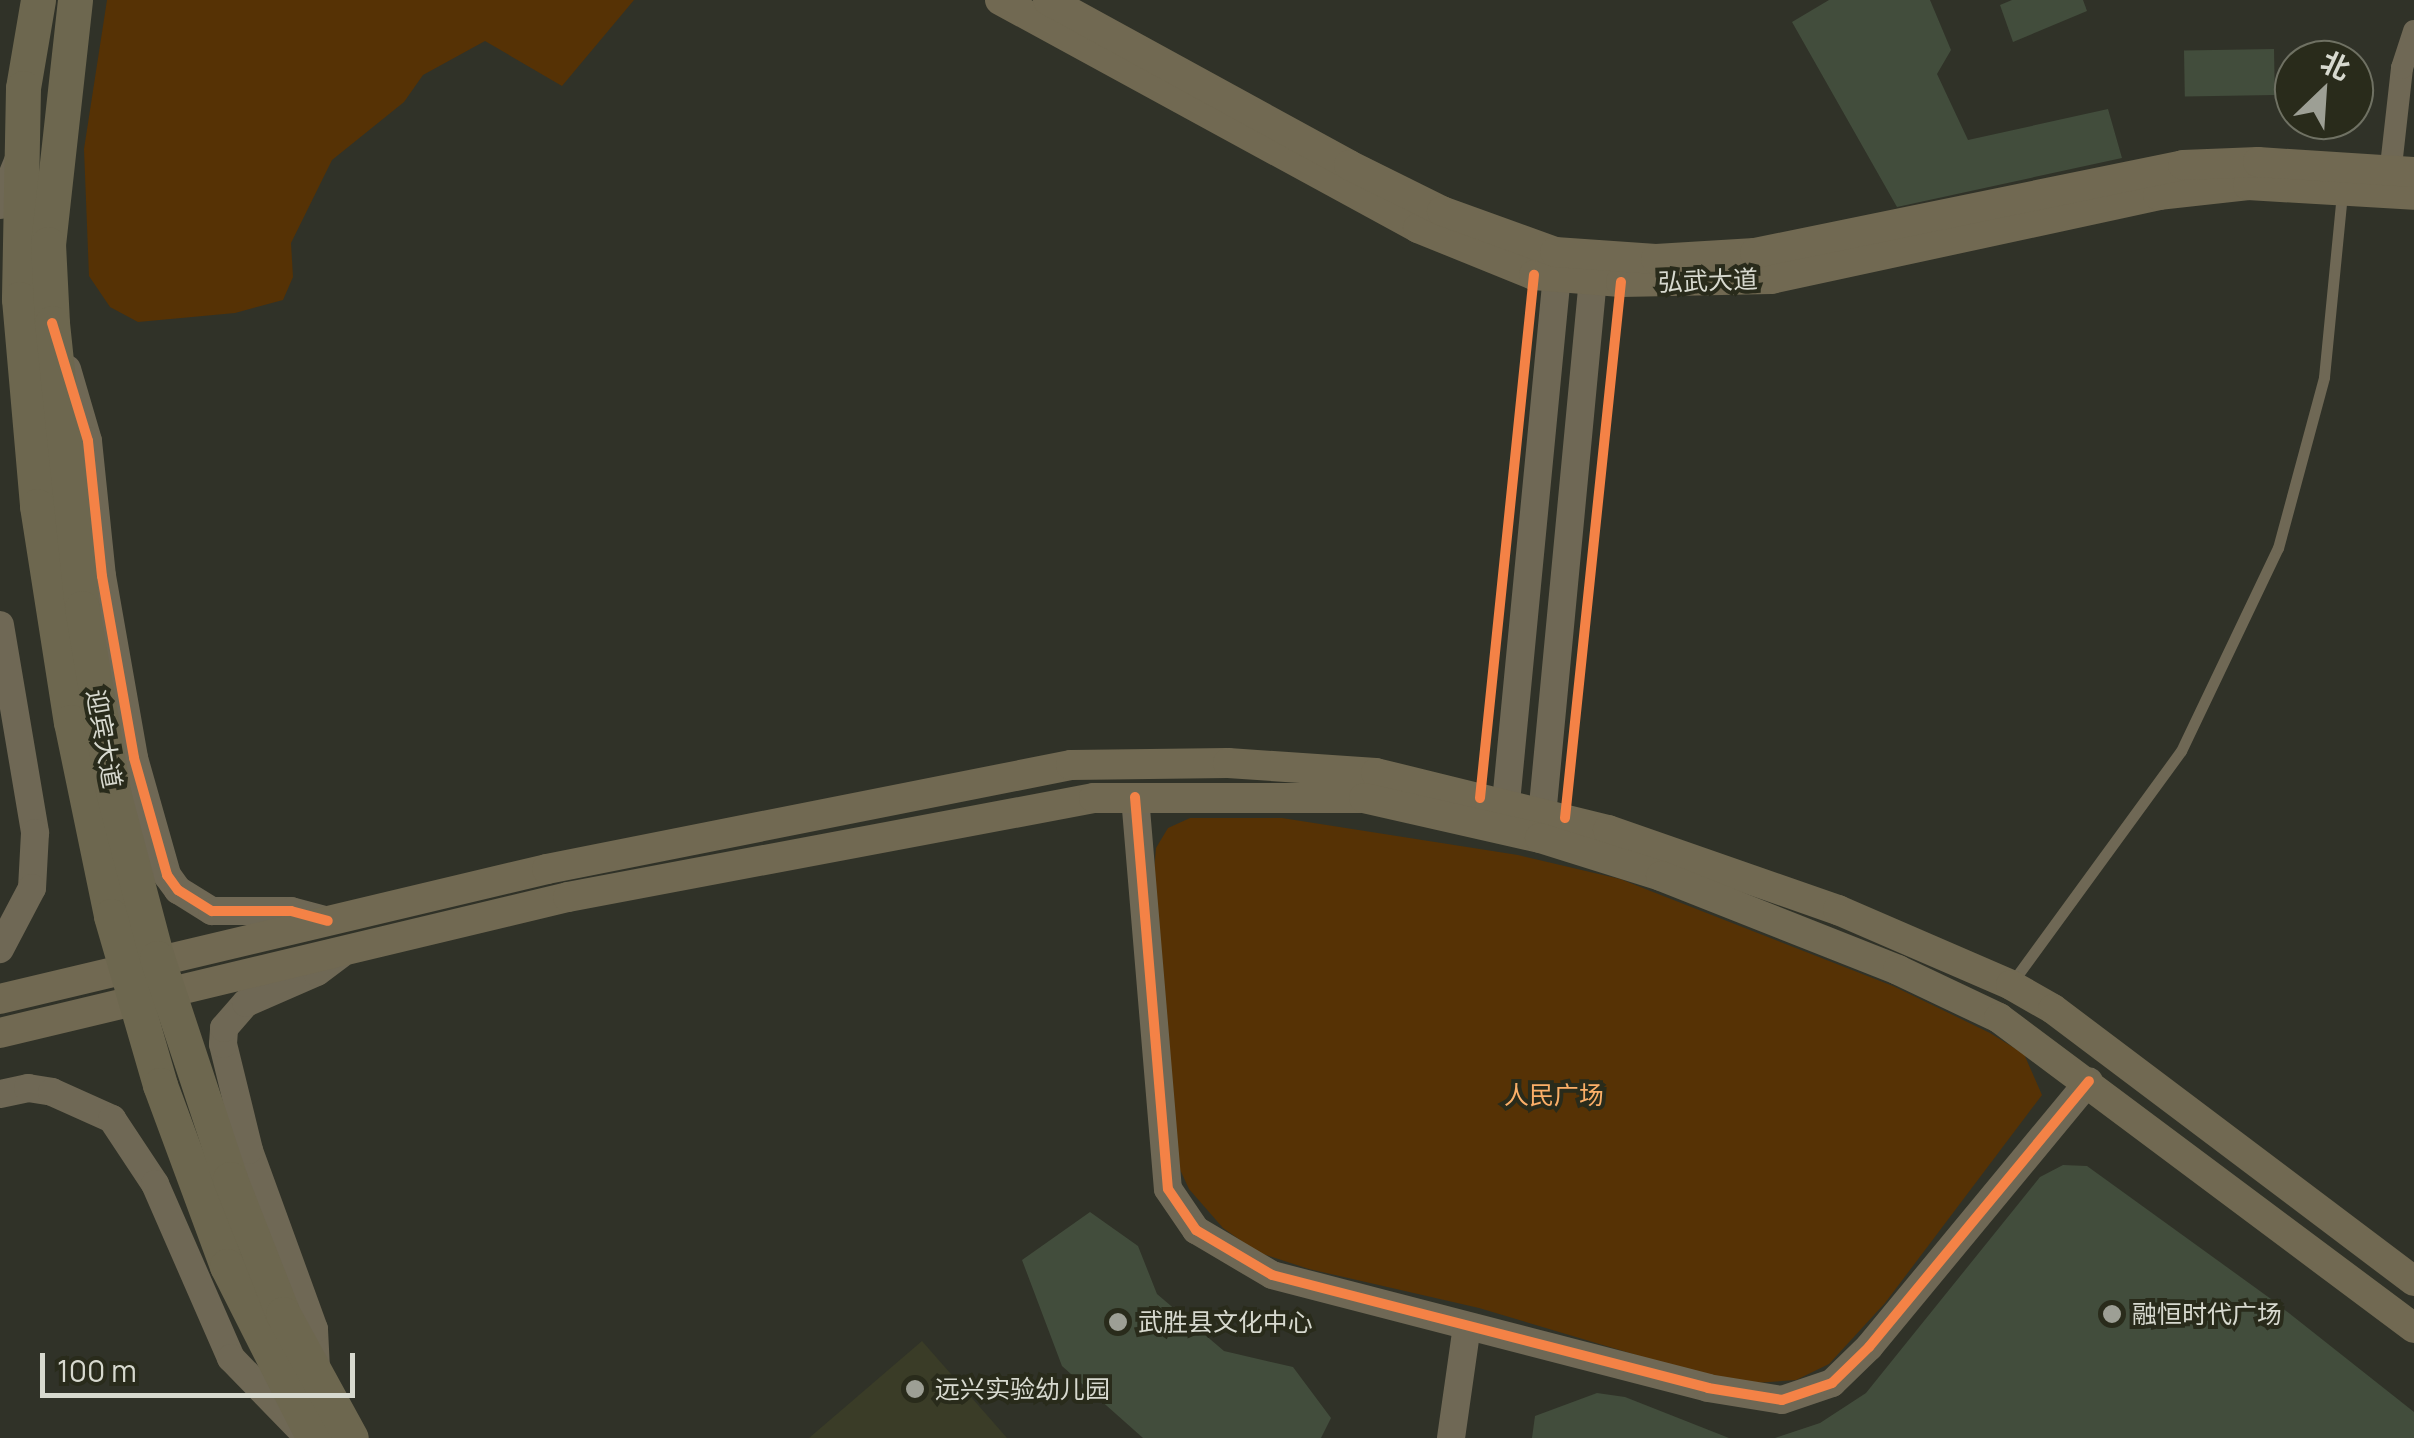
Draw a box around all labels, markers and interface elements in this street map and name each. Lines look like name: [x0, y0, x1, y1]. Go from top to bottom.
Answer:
north arrow: [2274, 40, 2374, 140]
text: 北: [2315, 41, 2357, 88]
street label: 弘武大道: [1658, 264, 1758, 298]
street label: 迎宾大道: [81, 687, 127, 791]
park label: 人民广场: [1504, 1080, 1604, 1110]
place label: 融恒时代广场: [2132, 1299, 2282, 1329]
marker: 融恒时代广场: [2101, 1303, 2123, 1325]
place label: 武胜县文化中心: [1138, 1307, 1313, 1337]
marker: 武胜县文化中心: [1107, 1311, 1129, 1333]
scale bar: [45, 1333, 360, 1395]
text: 100 m: [57, 1350, 137, 1391]
place label: 远兴实验幼儿园: [935, 1374, 1110, 1404]
marker: 远兴实验幼儿园: [904, 1378, 926, 1400]

